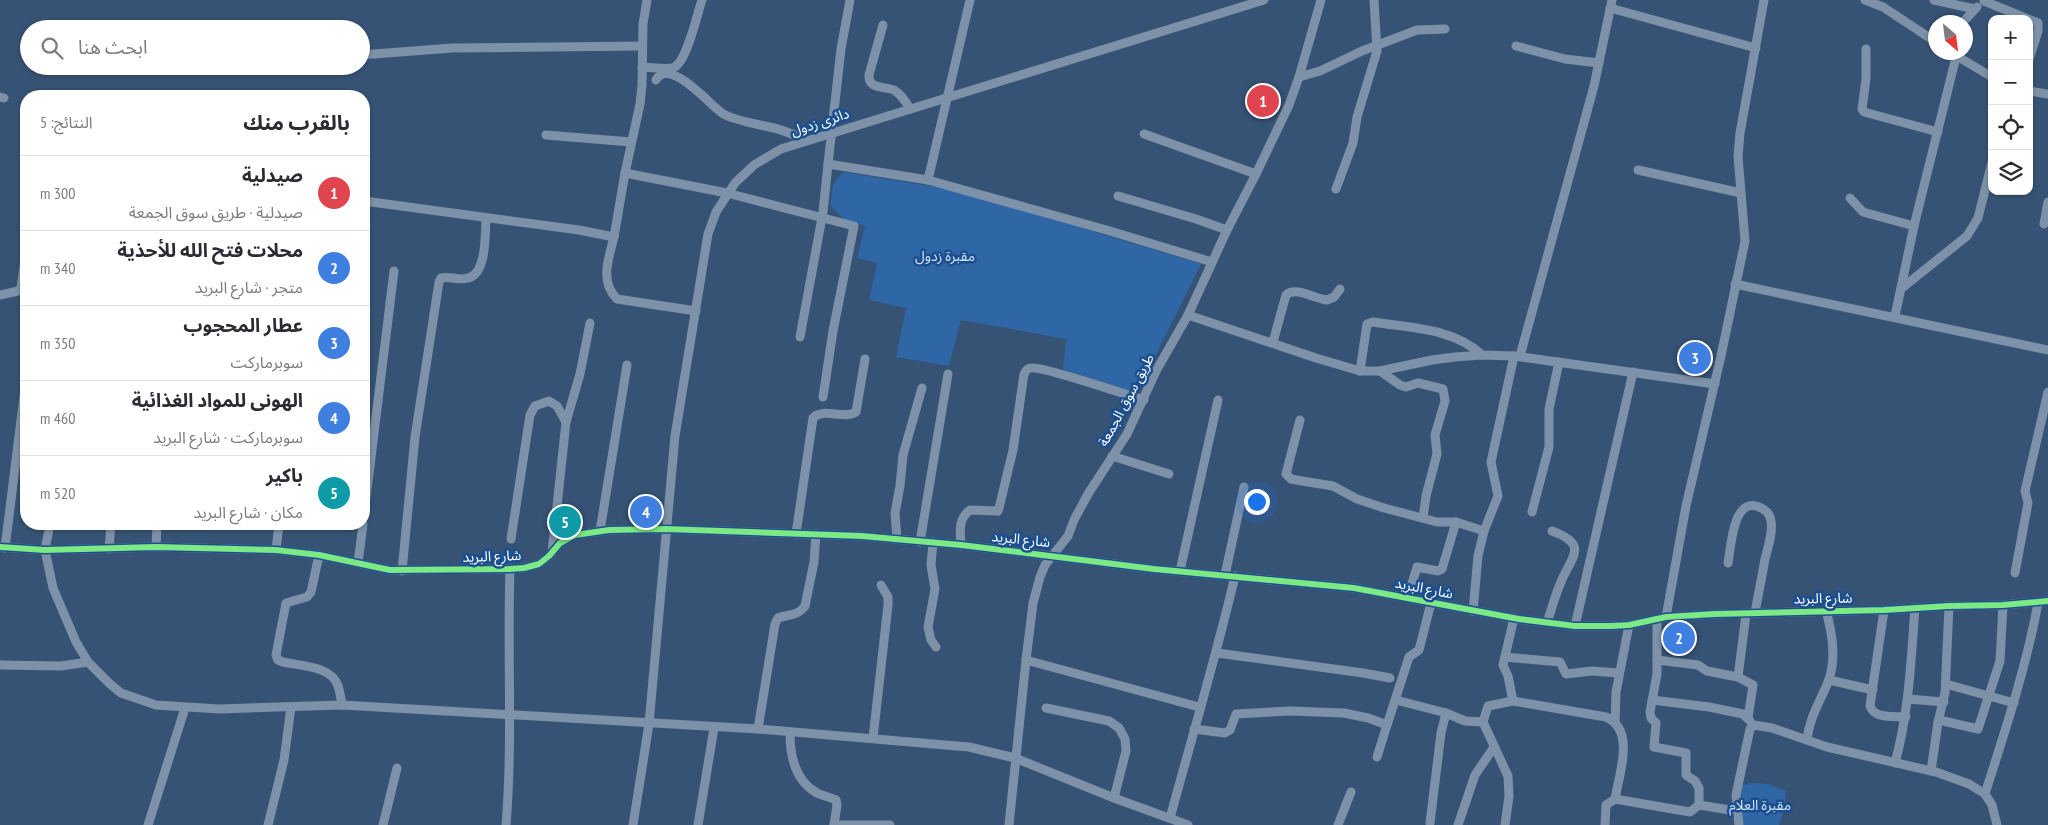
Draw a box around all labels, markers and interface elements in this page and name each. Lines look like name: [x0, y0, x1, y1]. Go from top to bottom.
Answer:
north arrow: [1928, 15, 1973, 60]
map controls: [1988, 15, 2033, 195]
button: +: [1988, 15, 2033, 60]
search box: [20, 20, 370, 75]
icon: search: [38, 34, 66, 62]
text: ابحث هنا: [78, 35, 147, 59]
button: −: [1988, 60, 2033, 105]
pin: 1: [1247, 82, 1279, 120]
street label: دائرى زدول: [789, 104, 852, 140]
button: locate: [1988, 105, 2033, 150]
text: بالقرب منك: [243, 109, 350, 136]
text: النتائج: 5: [40, 112, 93, 132]
button: layers: [1988, 150, 2033, 195]
text: صيدلية: [242, 163, 303, 187]
text: 300 m: [40, 183, 75, 203]
text: 1: [330, 183, 338, 203]
text: صيدلية · طريق سوق الجمعة: [129, 202, 303, 222]
text: محلات فتح الله للأحذية: [117, 238, 303, 262]
park label: مقبرة زدول: [915, 247, 975, 265]
text: 340 m: [40, 258, 75, 278]
text: 2: [330, 258, 338, 278]
text: متجر · شارع البريد: [195, 277, 303, 297]
text: عطار المحجوب: [183, 313, 303, 337]
text: 350 m: [40, 333, 75, 353]
text: 3: [330, 333, 338, 353]
pin: 3: [1679, 339, 1711, 377]
street label: طريق سوق الجمعة: [1094, 351, 1159, 450]
text: سوبرماركت: [231, 352, 303, 372]
text: الهونى للمواد الغذائية: [132, 388, 303, 412]
text: 460 m: [40, 408, 75, 428]
text: 4: [330, 408, 338, 428]
text: سوبرماركت · شارع البريد: [153, 427, 303, 447]
text: باكير: [266, 463, 303, 487]
text: 520 m: [40, 483, 75, 503]
text: 5: [330, 483, 338, 503]
your location: [1244, 489, 1270, 515]
pin: 4: [630, 493, 662, 531]
text: مكان · شارع البريد: [193, 502, 303, 522]
pin: 5: [549, 503, 581, 541]
street label: شارع البريد: [991, 527, 1051, 553]
street label: شارع البريد: [462, 546, 522, 568]
street label: شارع البريد: [1393, 574, 1455, 604]
street label: شارع البريد: [1793, 588, 1853, 610]
pin: 2: [1663, 619, 1695, 657]
park label: مقبرة العلام: [1729, 796, 1791, 816]

